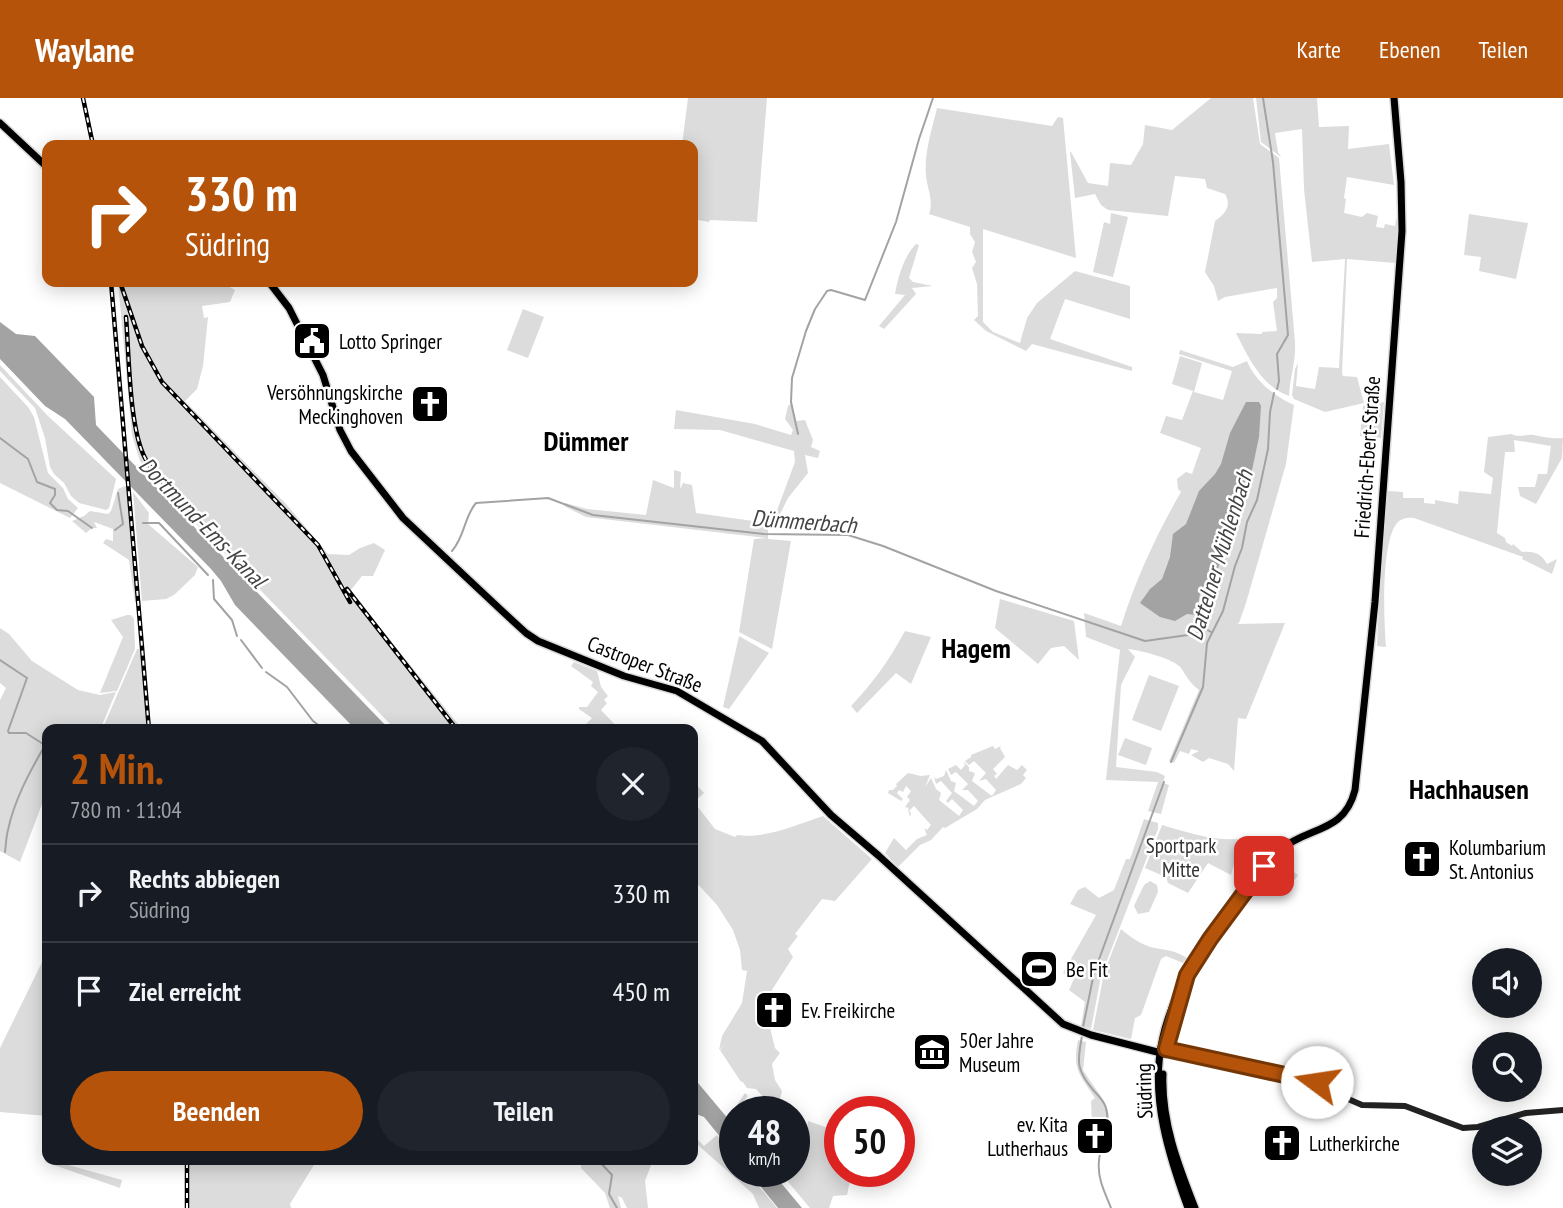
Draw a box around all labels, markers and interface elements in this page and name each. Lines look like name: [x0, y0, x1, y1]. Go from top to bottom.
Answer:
text: Waylane: [35, 28, 135, 71]
text: Karte: [1297, 34, 1341, 65]
text: Ebenen: [1379, 34, 1441, 65]
text: Teilen: [1479, 34, 1528, 65]
text: 330 m: [185, 161, 298, 225]
icon: right: [70, 168, 161, 259]
text: Südring: [185, 223, 270, 265]
public building icon: Lotto Springer: [291, 320, 333, 362]
place label: Lotto Springer: [339, 328, 442, 355]
street label: Friedrich-Ebert-Straße: [1348, 375, 1386, 539]
place label: Versöhnungskirche Meckinghoven: [266, 379, 403, 430]
church icon: Versöhnungskirche Meckinghoven: [409, 383, 451, 425]
district label: Dümmer: [544, 422, 629, 459]
water label: Dortmund-Ems-Kanal: [133, 450, 275, 595]
water label: Dattelner Mühlenbach: [1179, 465, 1259, 644]
water label: Dümmerbach: [750, 503, 859, 539]
district label: Hagem: [941, 629, 1011, 666]
street label: Castroper Straße: [584, 630, 706, 698]
text: 2 Min.: [70, 741, 164, 796]
button: close: [596, 747, 670, 821]
district label: Hachhausen: [1409, 770, 1529, 807]
text: 780 m · 11:04: [70, 795, 182, 824]
park label: Sportpark Mitte: [1146, 832, 1216, 883]
place label: Kolumbarium St. Antonius: [1449, 834, 1546, 885]
pin: [1234, 836, 1294, 896]
church icon: Kolumbarium St. Antonius: [1401, 838, 1443, 880]
icon: arrive: [1245, 847, 1283, 885]
text: Rechts abbiegen: [129, 862, 280, 895]
icon: right: [70, 874, 108, 912]
text: 330 m: [612, 877, 670, 910]
text: Südring: [129, 895, 190, 924]
sports icon: Be Fit: [1018, 948, 1060, 990]
map controls: [1472, 948, 1542, 1186]
button: sound: [1472, 948, 1542, 1018]
place label: Be Fit: [1066, 956, 1108, 983]
icon: arrive: [70, 972, 108, 1010]
text: Ziel erreicht: [129, 975, 241, 1008]
text: 450 m: [612, 975, 670, 1008]
church icon: Ev. Freikirche: [753, 989, 795, 1031]
place label: Ev. Freikirche: [801, 997, 895, 1024]
place label: 50er Jahre Museum: [959, 1027, 1034, 1078]
museum icon: 50er Jahre Museum: [911, 1031, 953, 1073]
button: search: [1472, 1032, 1542, 1102]
position arrow: [1280, 1045, 1354, 1119]
street label: Südring: [1130, 1063, 1158, 1119]
button: Beenden: [70, 1071, 363, 1151]
button: Teilen: [377, 1071, 670, 1151]
speed limit sign: 50: [824, 1096, 915, 1187]
text: 48: [748, 1109, 781, 1155]
place label: ev. Kita Lutherhaus: [987, 1111, 1068, 1162]
church icon: ev. Kita Lutherhaus: [1074, 1115, 1116, 1157]
button: layers: [1472, 1116, 1542, 1186]
church icon: Lutherkirche: [1261, 1122, 1303, 1164]
place label: Lutherkirche: [1309, 1130, 1400, 1157]
text: km/h: [749, 1147, 780, 1170]

